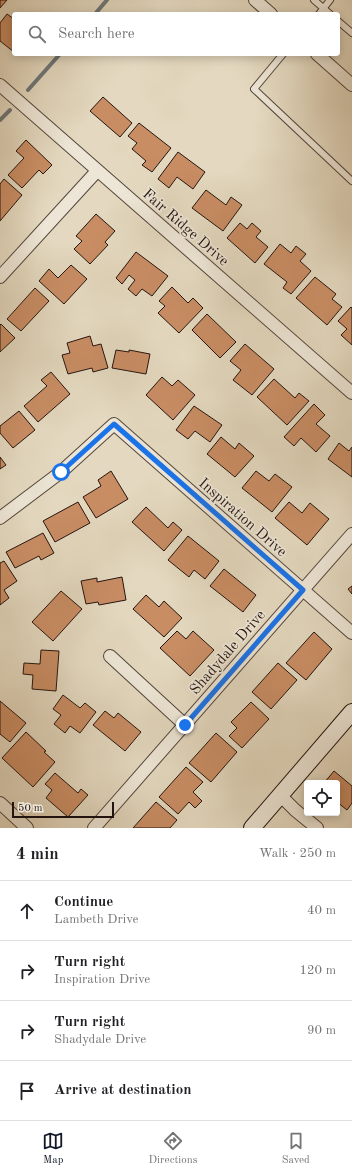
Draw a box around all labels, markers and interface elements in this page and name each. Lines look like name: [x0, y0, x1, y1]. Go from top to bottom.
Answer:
search box: [12, 12, 340, 56]
icon: search: [26, 23, 48, 45]
text: Search here: [58, 27, 135, 42]
street label: Fair Ridge Drive: [139, 187, 231, 270]
route start: [52, 463, 70, 481]
street label: Inspiration Drive: [195, 476, 289, 560]
street label: Shadydale Drive: [188, 608, 269, 698]
route end: [176, 716, 194, 734]
map controls: [304, 780, 340, 816]
button: locate: [304, 780, 340, 816]
scale bar: [12, 800, 114, 819]
text: 50 m: [18, 803, 43, 814]
text: 4 min: [16, 846, 59, 863]
text: Walk · 250 m: [259, 847, 336, 860]
text: Continue: [54, 895, 113, 910]
icon: ahead: [16, 900, 38, 922]
text: 40 m: [307, 904, 336, 917]
text: Lambeth Drive: [54, 913, 139, 926]
text: Turn right: [54, 955, 125, 970]
icon: right: [16, 960, 38, 982]
text: 120 m: [299, 964, 336, 977]
text: Inspiration Drive: [54, 973, 150, 986]
text: Turn right: [54, 1015, 125, 1030]
icon: right: [16, 1020, 38, 1042]
text: 90 m: [307, 1024, 336, 1037]
text: Shadydale Drive: [54, 1033, 146, 1046]
icon: arrive: [16, 1080, 38, 1102]
text: Arrive at destination: [54, 1083, 192, 1098]
tab: Map: [42, 1130, 64, 1168]
tab: Directions: [149, 1130, 197, 1168]
tab: Saved: [282, 1130, 310, 1168]

